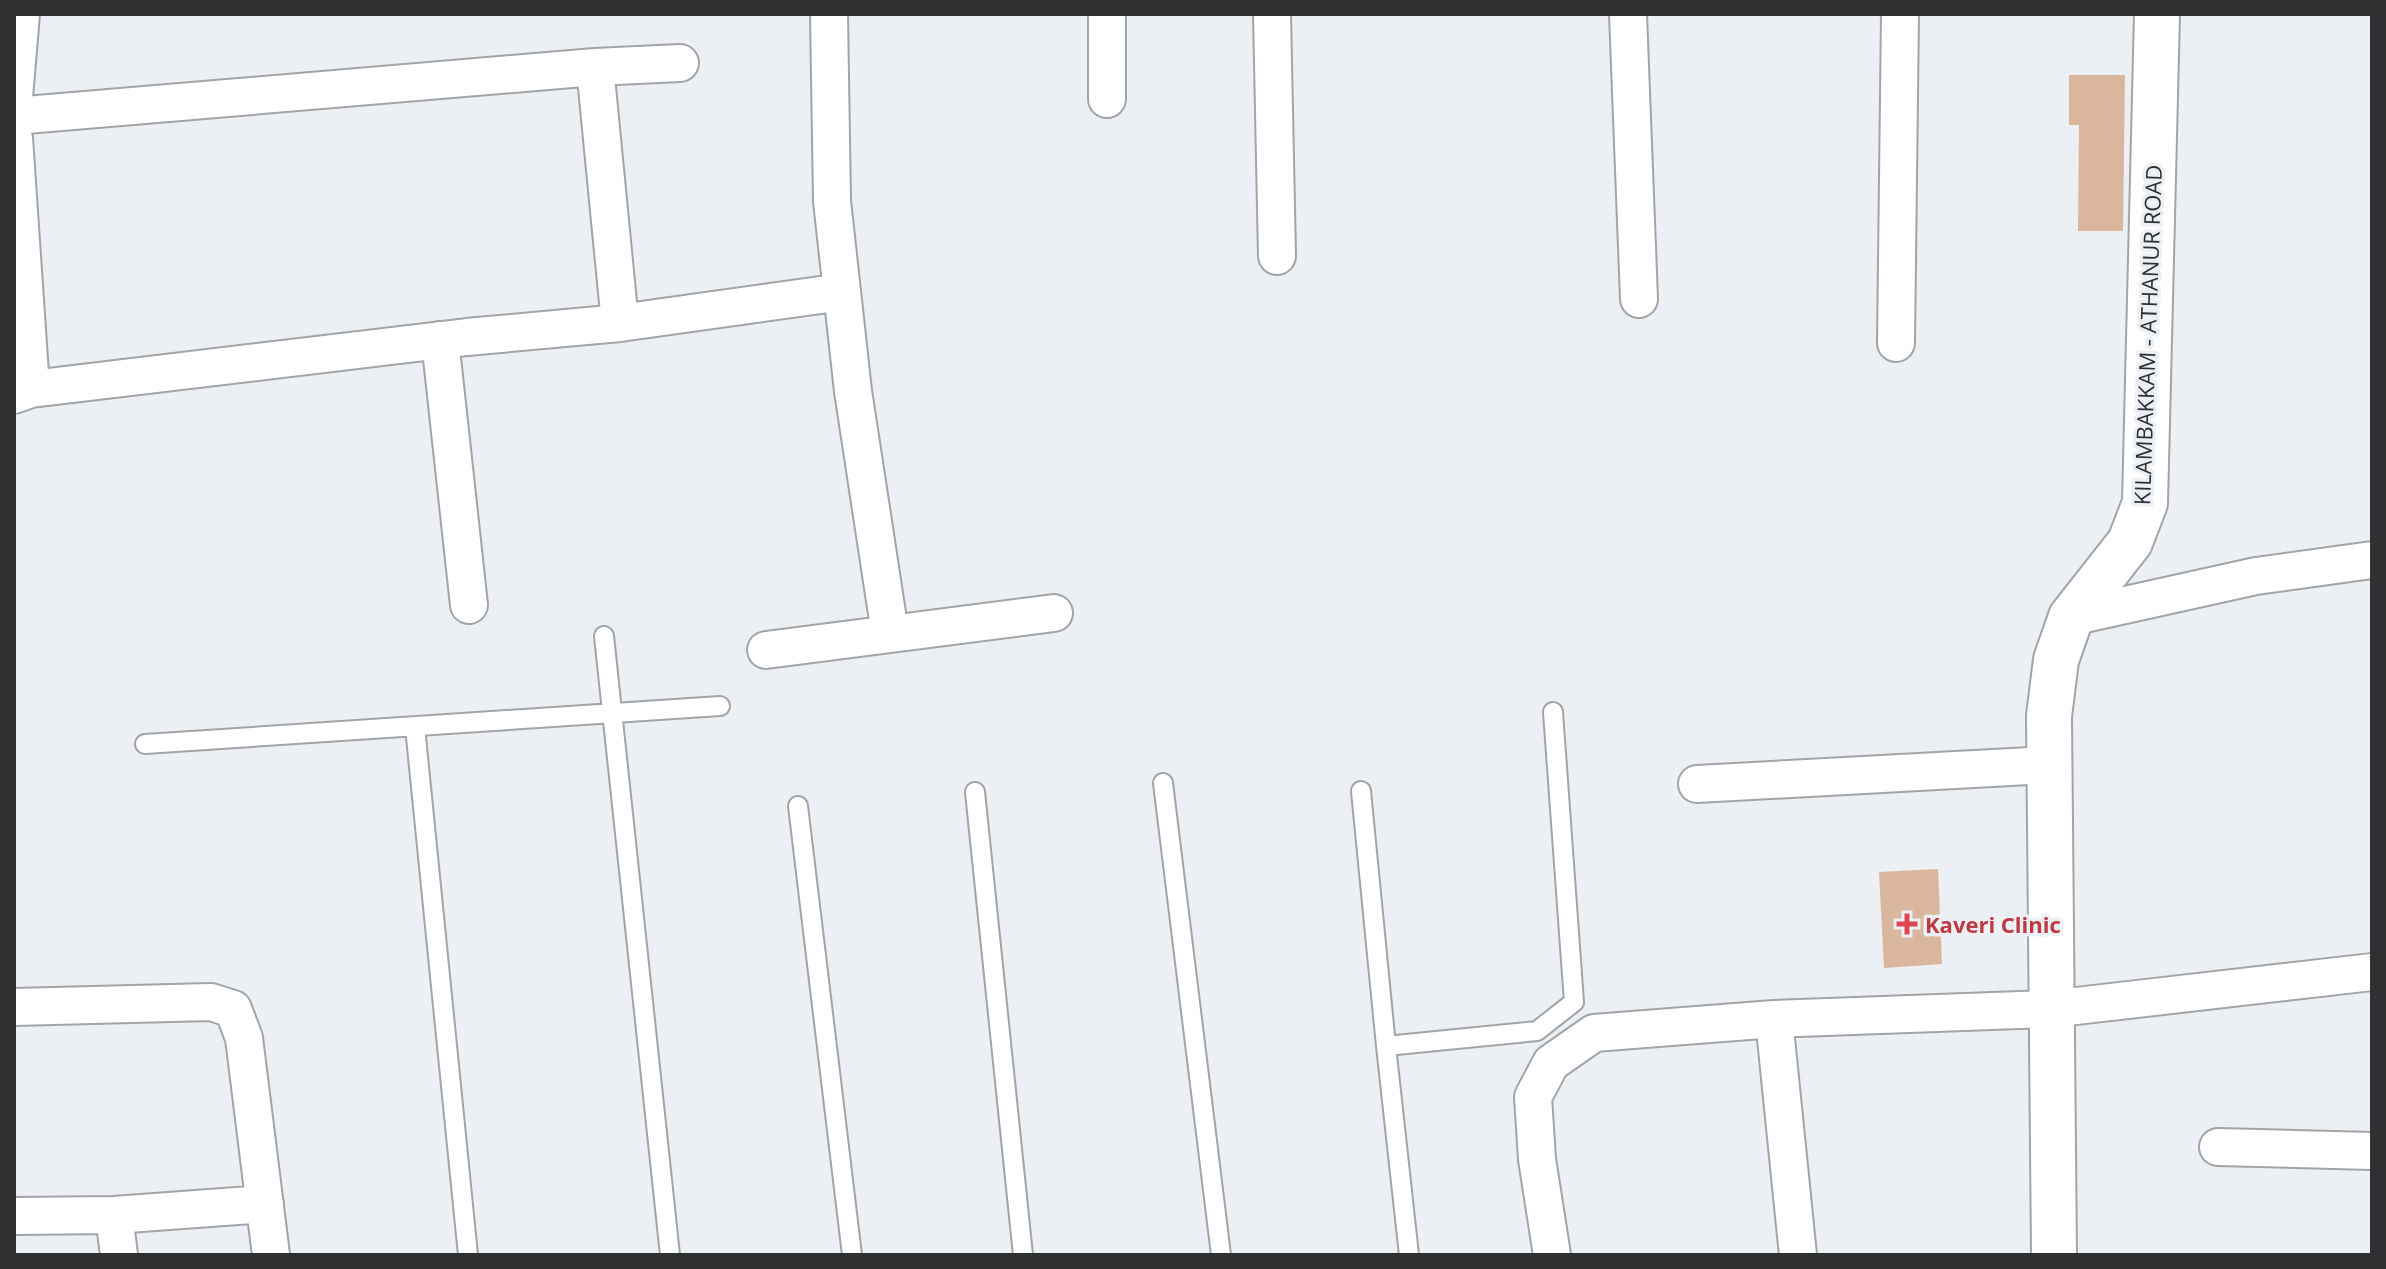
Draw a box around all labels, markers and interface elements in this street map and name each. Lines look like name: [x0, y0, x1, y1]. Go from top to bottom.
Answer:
street label: KILAMBAKKAM - ATHANUR ROAD: [2126, 164, 2168, 506]
place label: Kaveri Clinic: [1925, 909, 2061, 939]
marker: Kaveri Clinic: [1896, 913, 1918, 935]

